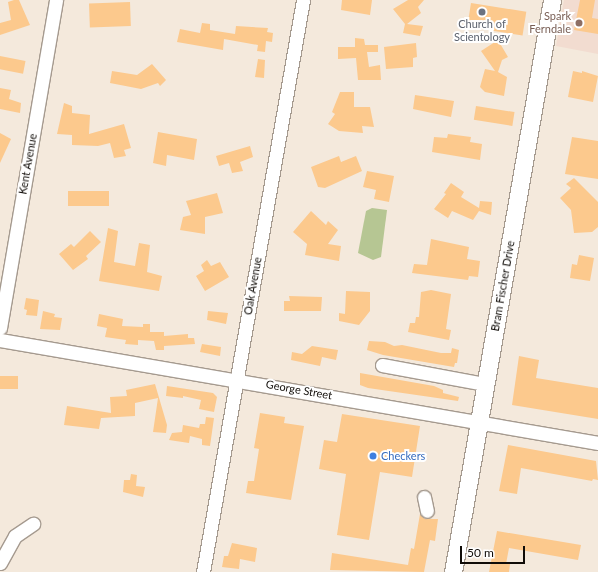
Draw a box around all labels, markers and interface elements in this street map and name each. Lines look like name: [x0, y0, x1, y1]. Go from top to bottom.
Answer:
marker: Church of Scientology: [477, 7, 487, 17]
place label: Spark Ferndale: [529, 10, 571, 36]
place label: Church of Scientology: [454, 18, 510, 44]
marker: Spark Ferndale: [574, 18, 584, 28]
street label: Kent Avenue: [16, 132, 40, 196]
street label: Bram Fischer Drive: [489, 240, 517, 332]
street label: Oak Avenue: [241, 256, 265, 316]
street label: George Street: [265, 378, 333, 402]
place label: Checkers: [381, 449, 425, 463]
marker: Checkers: [368, 451, 378, 461]
scale bar: [462, 538, 527, 564]
text: 50 m: [467, 545, 494, 560]

